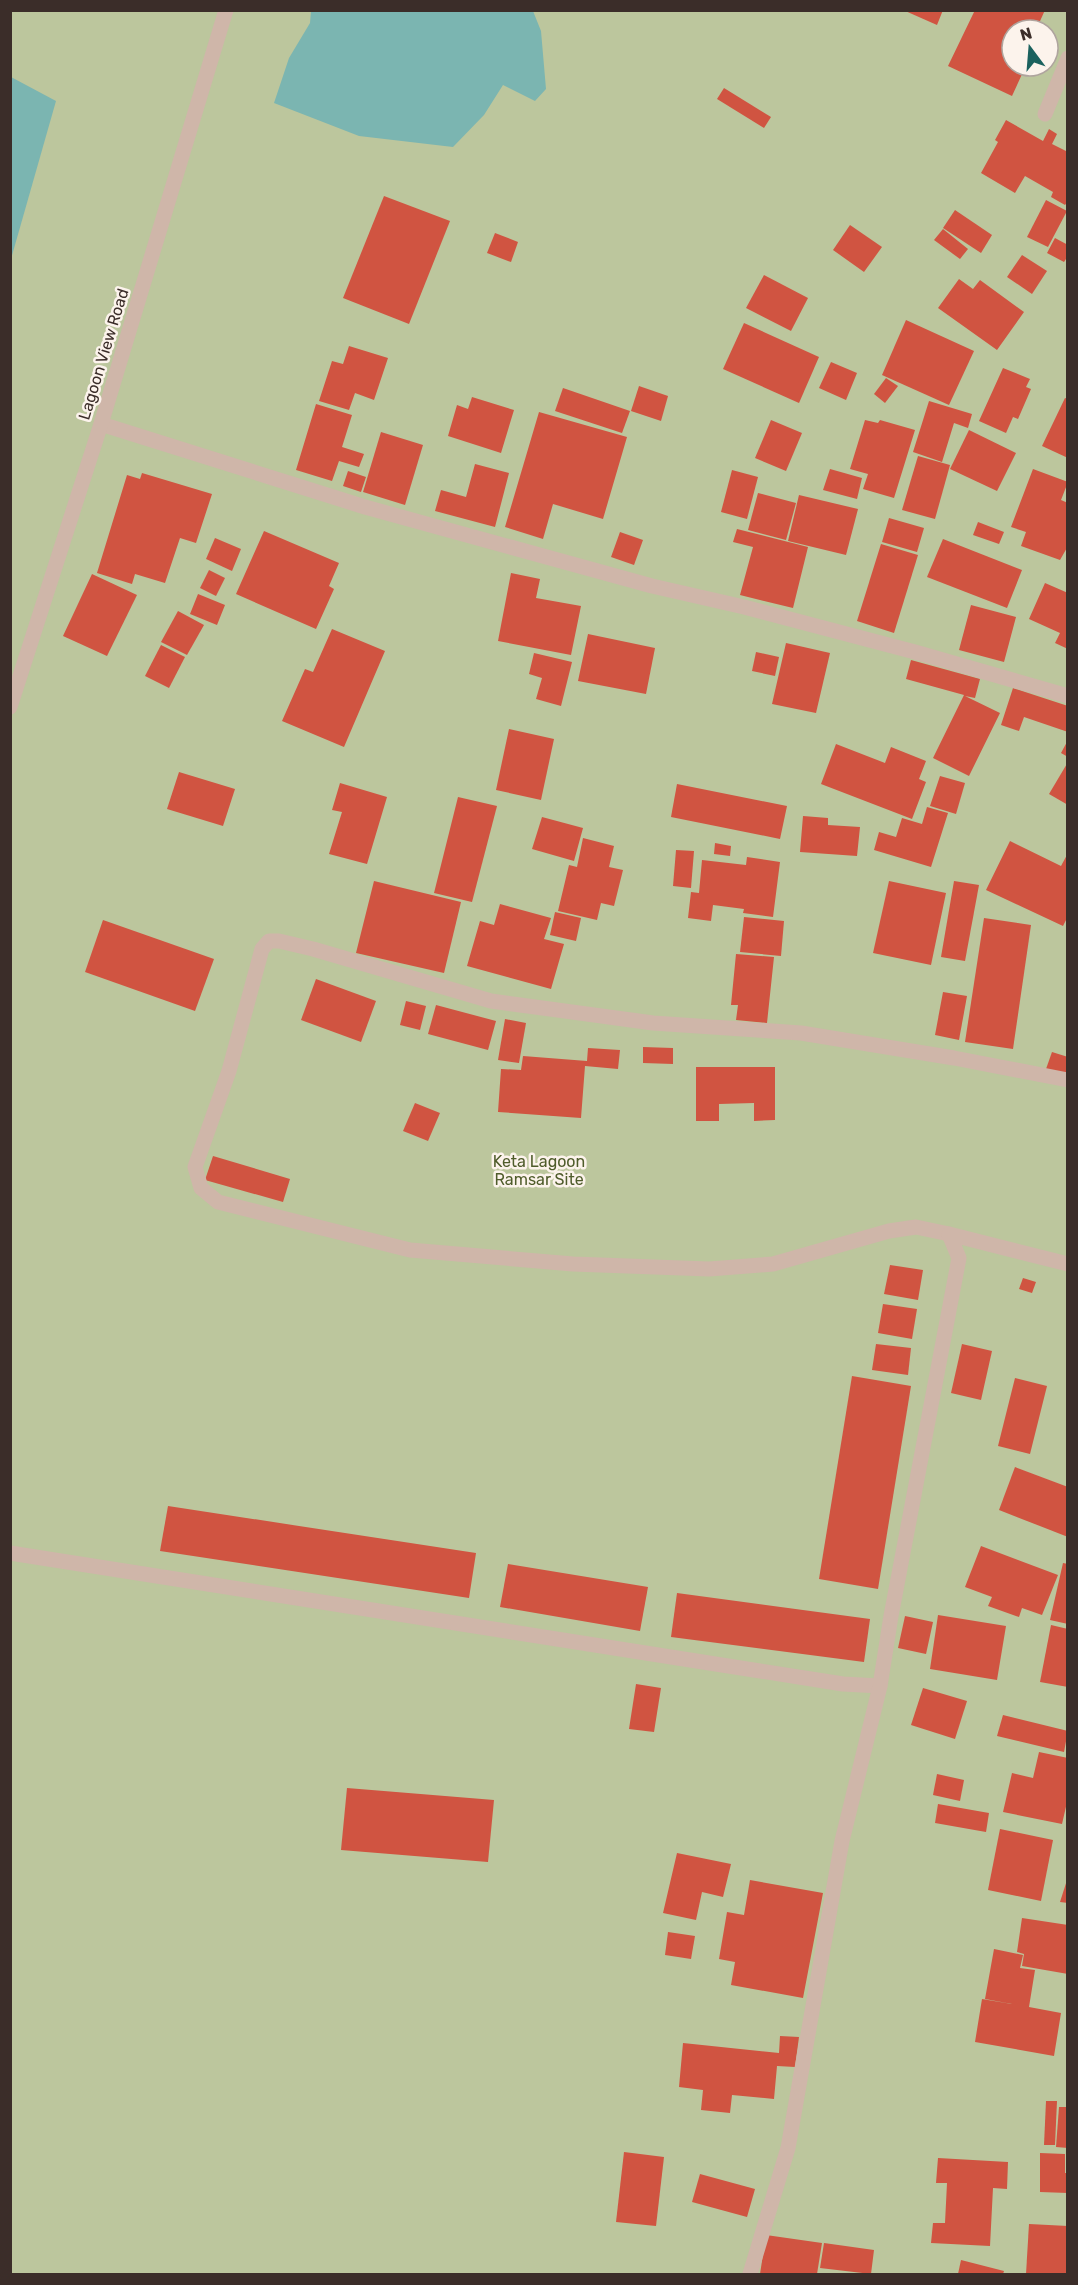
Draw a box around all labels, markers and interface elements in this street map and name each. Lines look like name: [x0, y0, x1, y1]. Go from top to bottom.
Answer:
north arrow: [1000, 18, 1060, 78]
text: N: [1018, 23, 1034, 45]
street label: Lagoon View Road: [74, 286, 132, 422]
park label: Keta Lagoon Ramsar Site: [493, 1152, 585, 1189]

